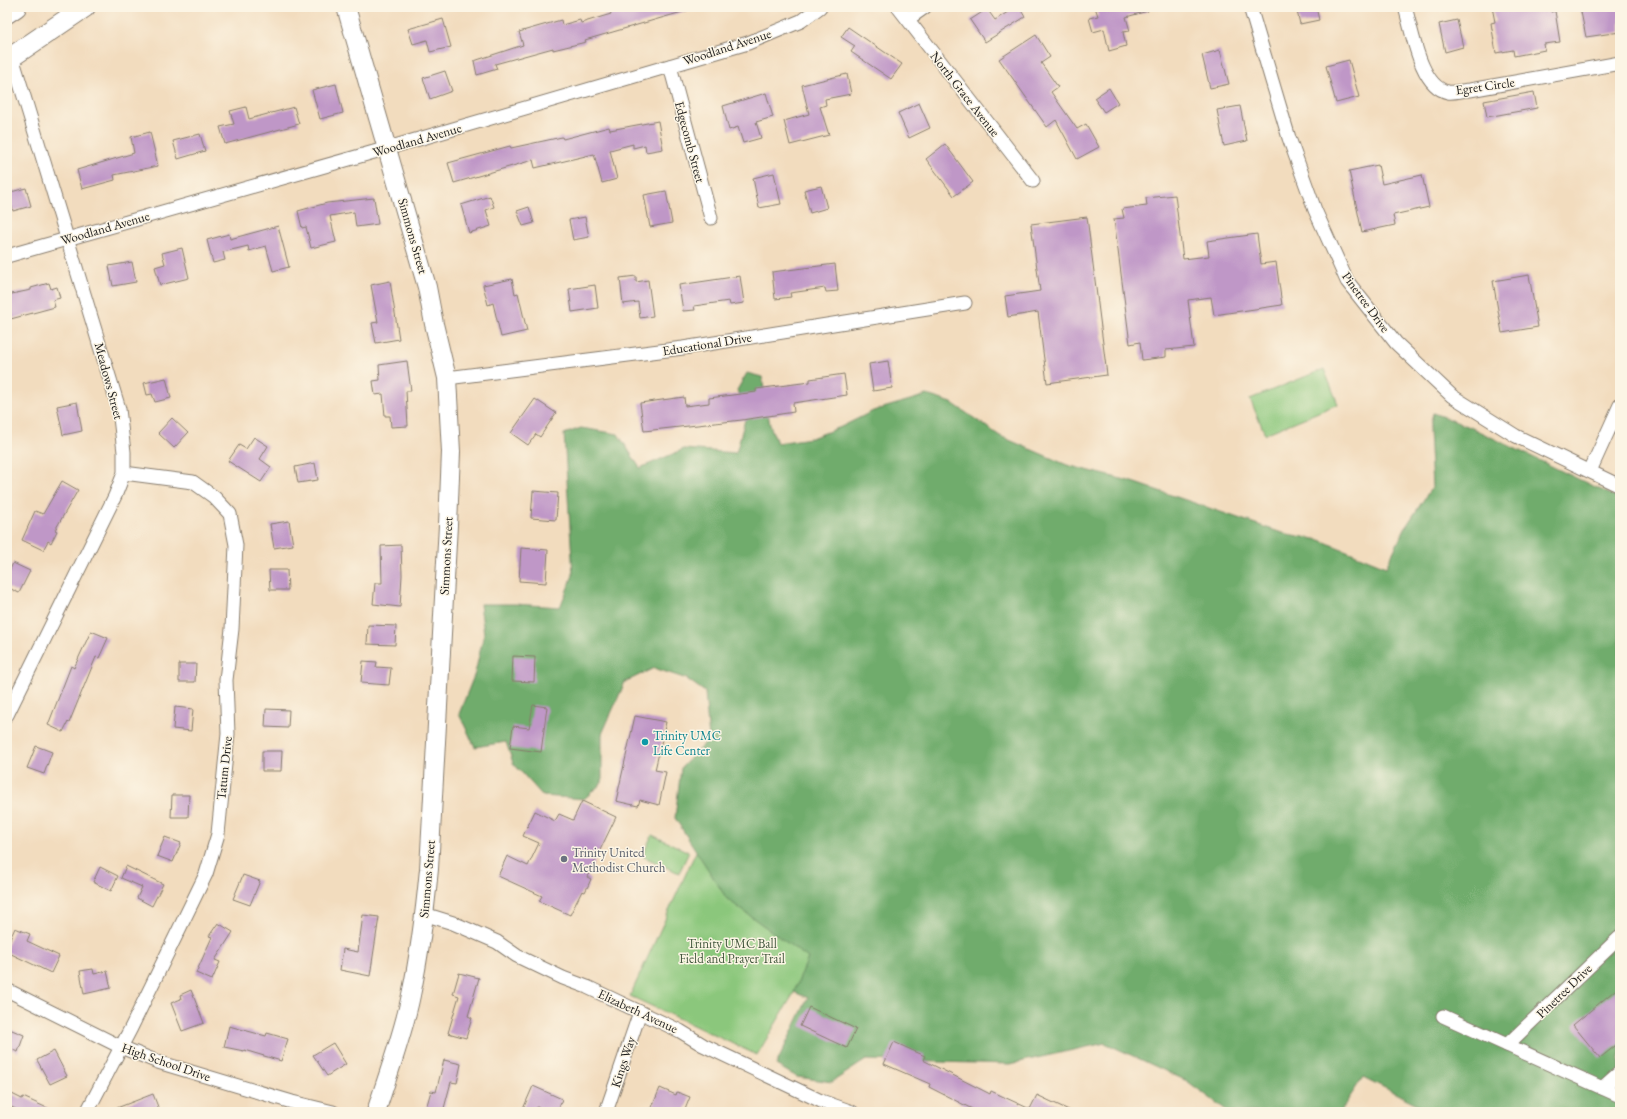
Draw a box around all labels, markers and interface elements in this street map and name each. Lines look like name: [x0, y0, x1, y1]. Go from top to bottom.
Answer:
street label: Woodland Avenue: [681, 25, 773, 69]
street label: North Grace Avenue: [926, 48, 1004, 140]
street label: Egret Circle: [1454, 73, 1516, 99]
street label: Edgecomb Street: [671, 99, 709, 185]
street label: Woodland Avenue: [371, 119, 463, 161]
street label: Simmons Street: [394, 196, 432, 276]
street label: Woodland Avenue: [59, 207, 151, 249]
street label: Pinetree Drive: [1338, 268, 1394, 336]
street label: Educational Drive: [661, 329, 753, 359]
street label: Meadows Street: [91, 341, 127, 421]
street label: Simmons Street: [435, 517, 457, 595]
place label: Trinity UMC Life Center: [653, 727, 721, 759]
street label: Tatum Drive: [212, 735, 236, 801]
marker: Trinity UMC Life Center: [640, 737, 650, 747]
street label: Simmons Street: [415, 839, 439, 919]
place label: Trinity United Methodist Church: [572, 844, 666, 876]
marker: Trinity United Methodist Church: [559, 854, 569, 864]
park label: Trinity UMC Ball Field and Prayer Trail: [679, 935, 785, 967]
street label: Pinetree Drive: [1533, 960, 1595, 1022]
street label: Elizabeth Avenue: [595, 985, 681, 1037]
street label: Kings Way: [607, 1034, 639, 1090]
street label: High School Drive: [119, 1039, 213, 1085]

